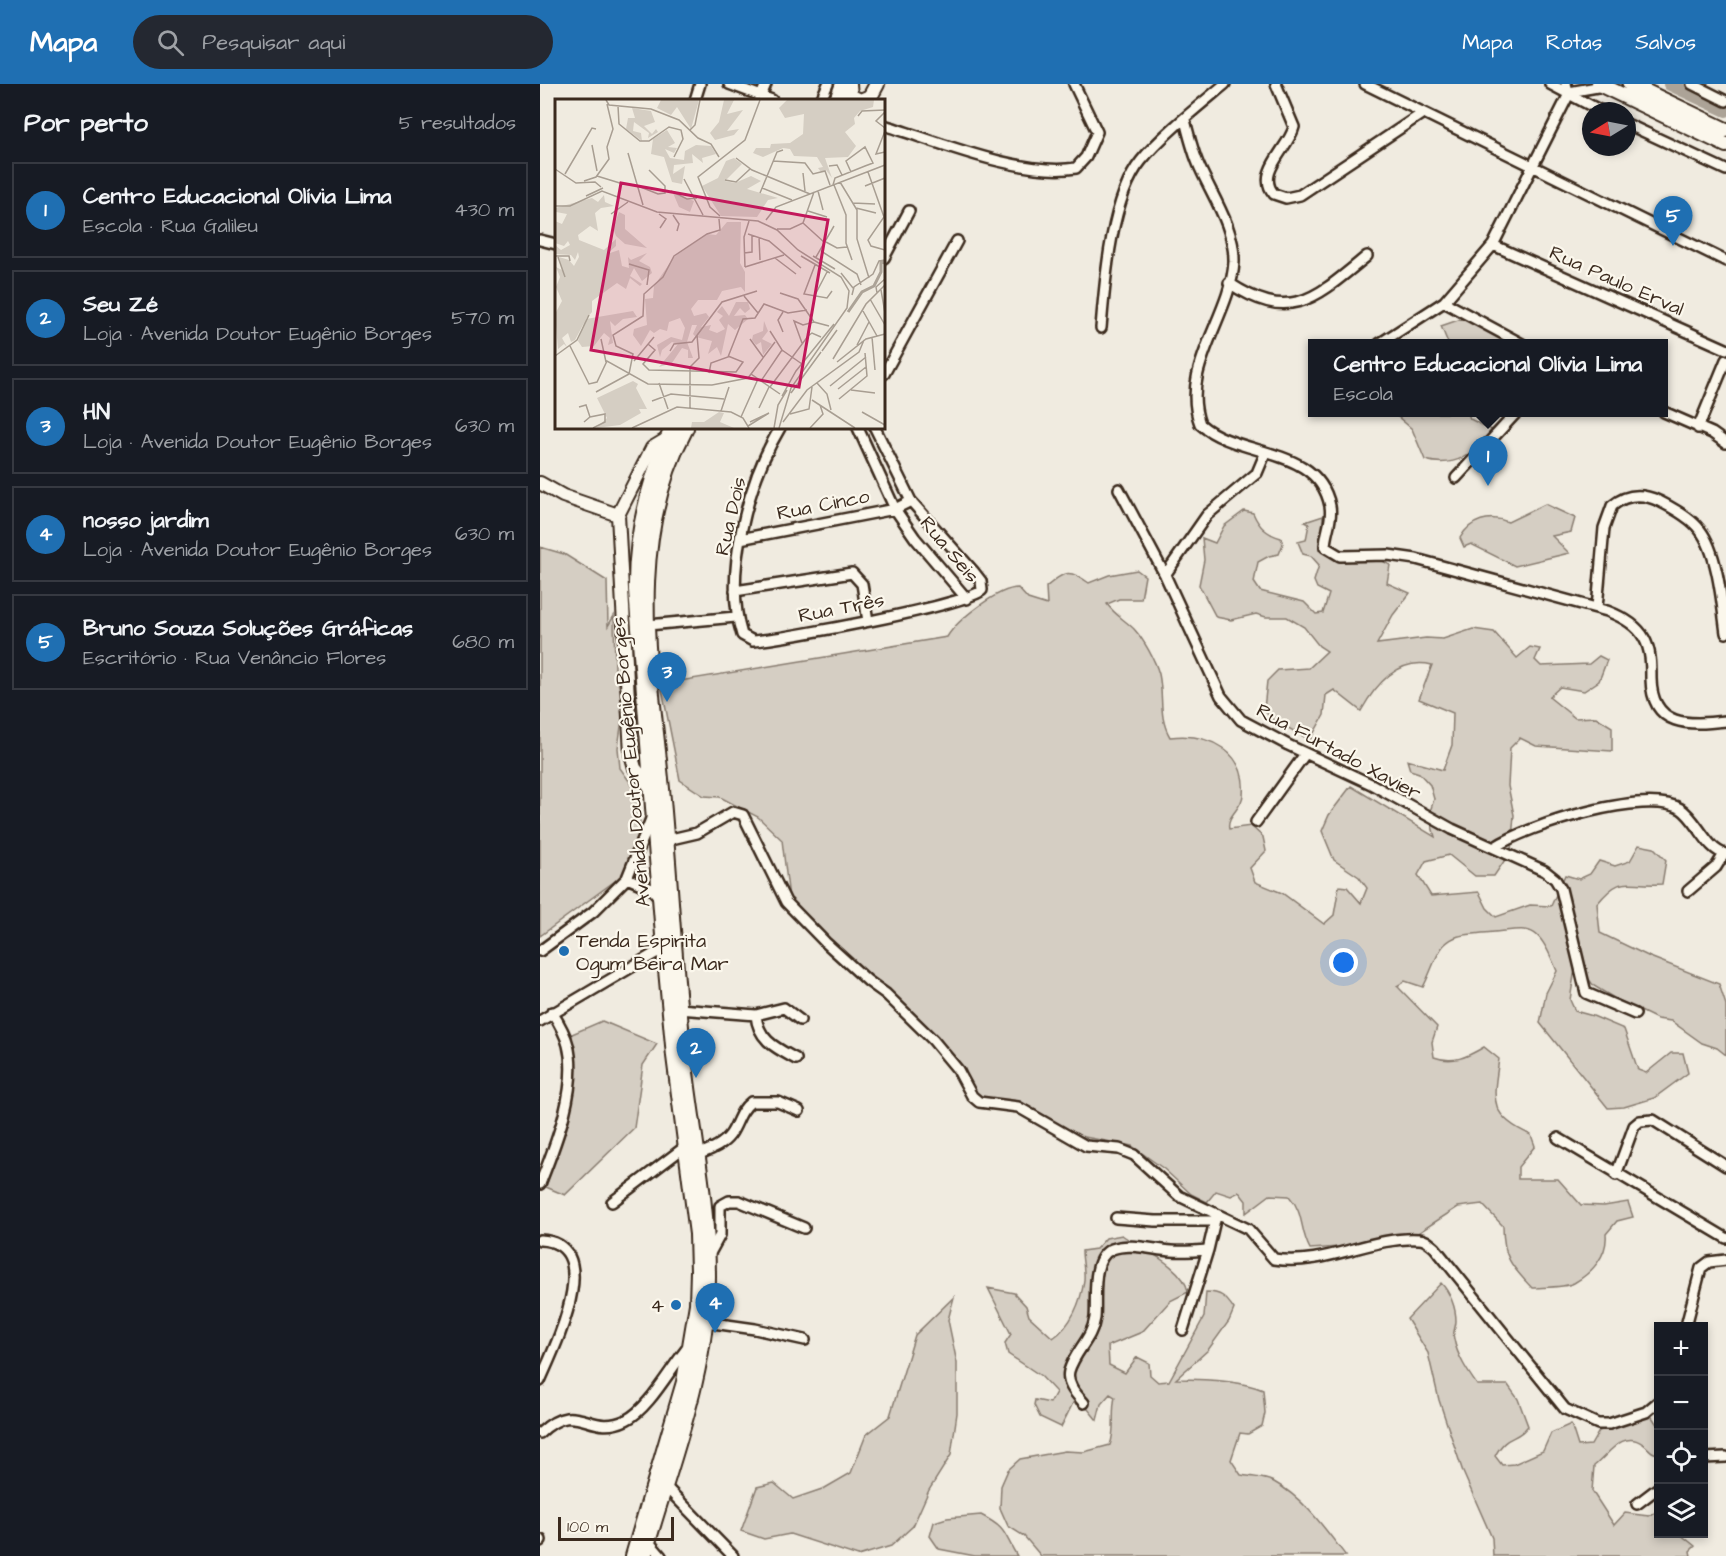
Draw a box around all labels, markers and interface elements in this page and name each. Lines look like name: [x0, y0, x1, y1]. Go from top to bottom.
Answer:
search box: [133, 15, 553, 69]
text: Mapa: [30, 23, 97, 62]
icon: search: [154, 26, 187, 59]
text: Pesquisar aqui: [202, 27, 345, 58]
text: Mapa: [1462, 28, 1513, 57]
text: Rotas: [1546, 28, 1602, 57]
text: Salvos: [1635, 28, 1696, 57]
inset map: [555, 99, 885, 429]
north arrow: [1582, 102, 1636, 156]
text: Por perto: [24, 105, 148, 141]
text: 5 resultados: [399, 109, 516, 137]
text: Centro Educacional Olívia Lima: [83, 181, 392, 212]
text: 1: [44, 196, 47, 224]
text: 430 m: [454, 196, 514, 224]
pin: 5: [1654, 196, 1692, 246]
text: Escola · Rua Galileu: [83, 212, 258, 240]
street label: Rua Paulo Erval: [1545, 239, 1688, 323]
text: Seu Zé: [83, 289, 158, 320]
text: 2: [40, 304, 51, 332]
text: 570 m: [451, 304, 514, 332]
text: Loja · Avenida Doutor Eugênio Borges: [83, 320, 432, 348]
popup: [1308, 339, 1668, 417]
text: Centro Educacional Olívia Lima: [1334, 349, 1642, 380]
text: Escola: [1334, 380, 1393, 408]
text: HN: [83, 397, 110, 428]
text: 3: [40, 412, 51, 440]
text: 630 m: [455, 412, 514, 440]
text: Loja · Avenida Doutor Eugênio Borges: [83, 428, 432, 456]
pin: 1: [1468, 436, 1508, 486]
street label: Rua Dois: [708, 474, 754, 558]
street label: Rua Cinco: [775, 482, 872, 528]
text: nosso jardim: [83, 505, 209, 536]
street label: Rua Seis: [913, 510, 985, 589]
text: 4: [39, 520, 52, 548]
text: 630 m: [455, 520, 514, 548]
text: Loja · Avenida Doutor Eugênio Borges: [83, 536, 432, 564]
street label: Rua Três: [796, 586, 887, 630]
text: Bruno Souza Soluções Gráficas: [83, 613, 413, 644]
street label: Avenida Doutor Eugênio Borges: [604, 616, 659, 908]
text: 5: [38, 628, 53, 656]
text: 680 m: [452, 628, 514, 656]
text: Escritório · Rua Venâncio Flores: [83, 644, 386, 672]
pin: 3: [648, 652, 686, 702]
street label: Rua Furtado Xavier: [1251, 697, 1426, 807]
place label: Tenda Espirita Ogum Beira Mar: [576, 927, 728, 979]
marker: Tenda Espirita Ogum Beira Mar: [557, 944, 571, 958]
your location: [1329, 948, 1358, 977]
pin: 2: [676, 1028, 716, 1078]
pin: 4: [696, 1284, 735, 1333]
place label: 4: [650, 1292, 664, 1320]
marker: 4: [669, 1298, 683, 1312]
map controls: [1654, 1322, 1708, 1538]
button: +: [1654, 1322, 1708, 1376]
button: −: [1654, 1376, 1708, 1430]
button: locate: [1654, 1430, 1708, 1484]
button: layers: [1654, 1484, 1708, 1538]
scale bar: [558, 1514, 674, 1542]
text: 100 m: [567, 1516, 608, 1538]

